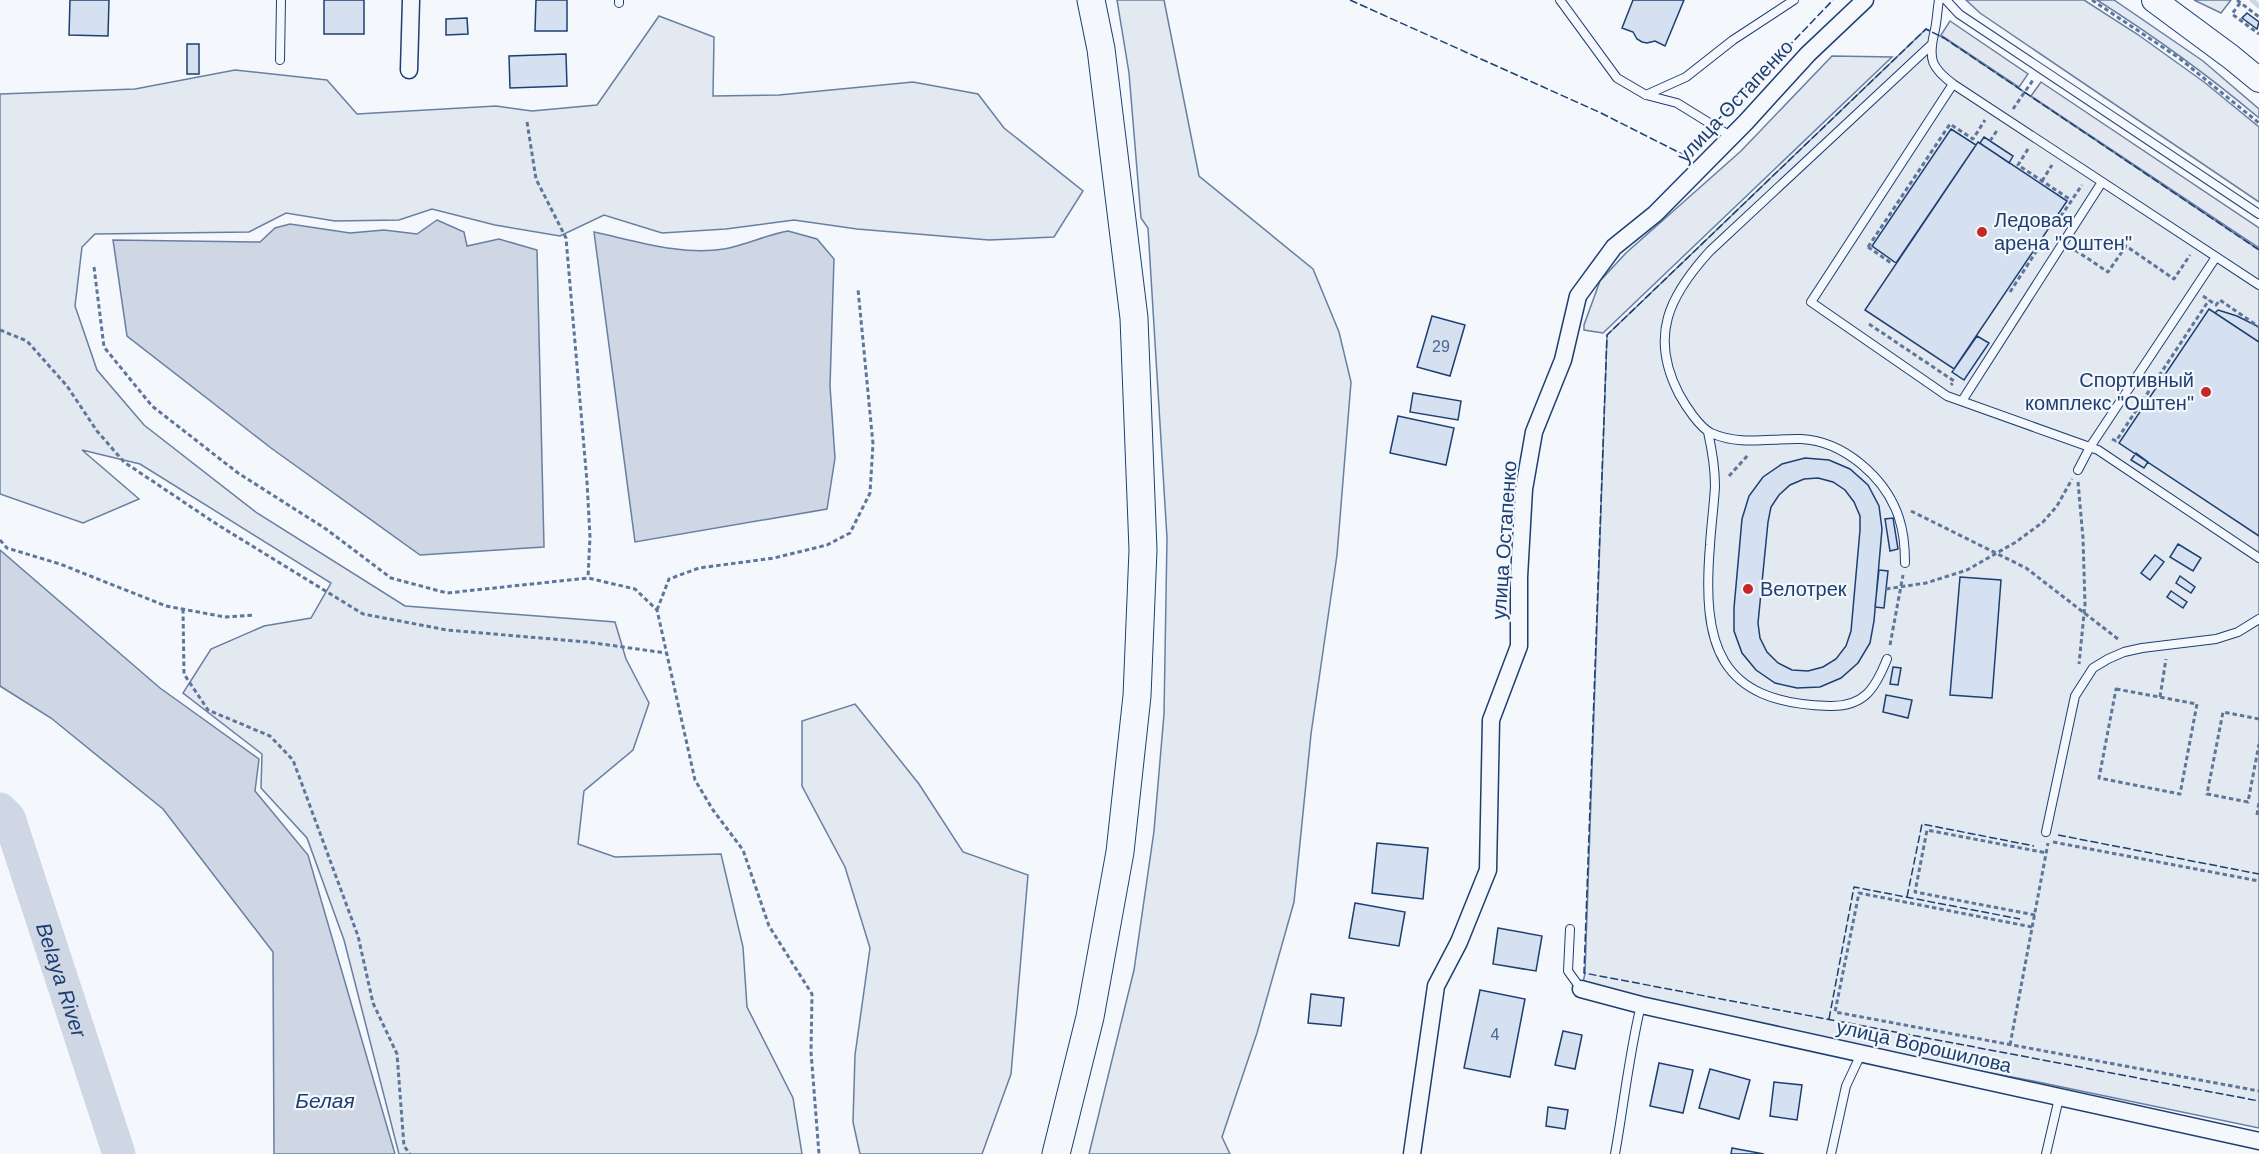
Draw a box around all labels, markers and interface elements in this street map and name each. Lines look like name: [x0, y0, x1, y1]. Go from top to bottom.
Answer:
street label: улица Остапенко: [1673, 35, 1797, 167]
place label: Ледовая арена "Оштен": [1994, 209, 2132, 254]
marker: Ледовая арена "Оштен": [1975, 225, 1989, 239]
house number: 29: [1432, 338, 1450, 355]
place label: Спортивный комплекс "Оштен": [2025, 369, 2194, 414]
marker: Спортивный комплекс "Оштен": [2199, 385, 2213, 399]
street label: улица Остапенко: [1487, 460, 1521, 620]
place label: Велотрек: [1760, 578, 1847, 600]
marker: Велотрек: [1741, 582, 1755, 596]
water label: Belaya River: [33, 920, 92, 1041]
street label: улица Ворошилова: [1834, 1015, 2015, 1077]
house number: 4: [1491, 1026, 1500, 1043]
water label: Белая: [295, 1089, 355, 1112]

